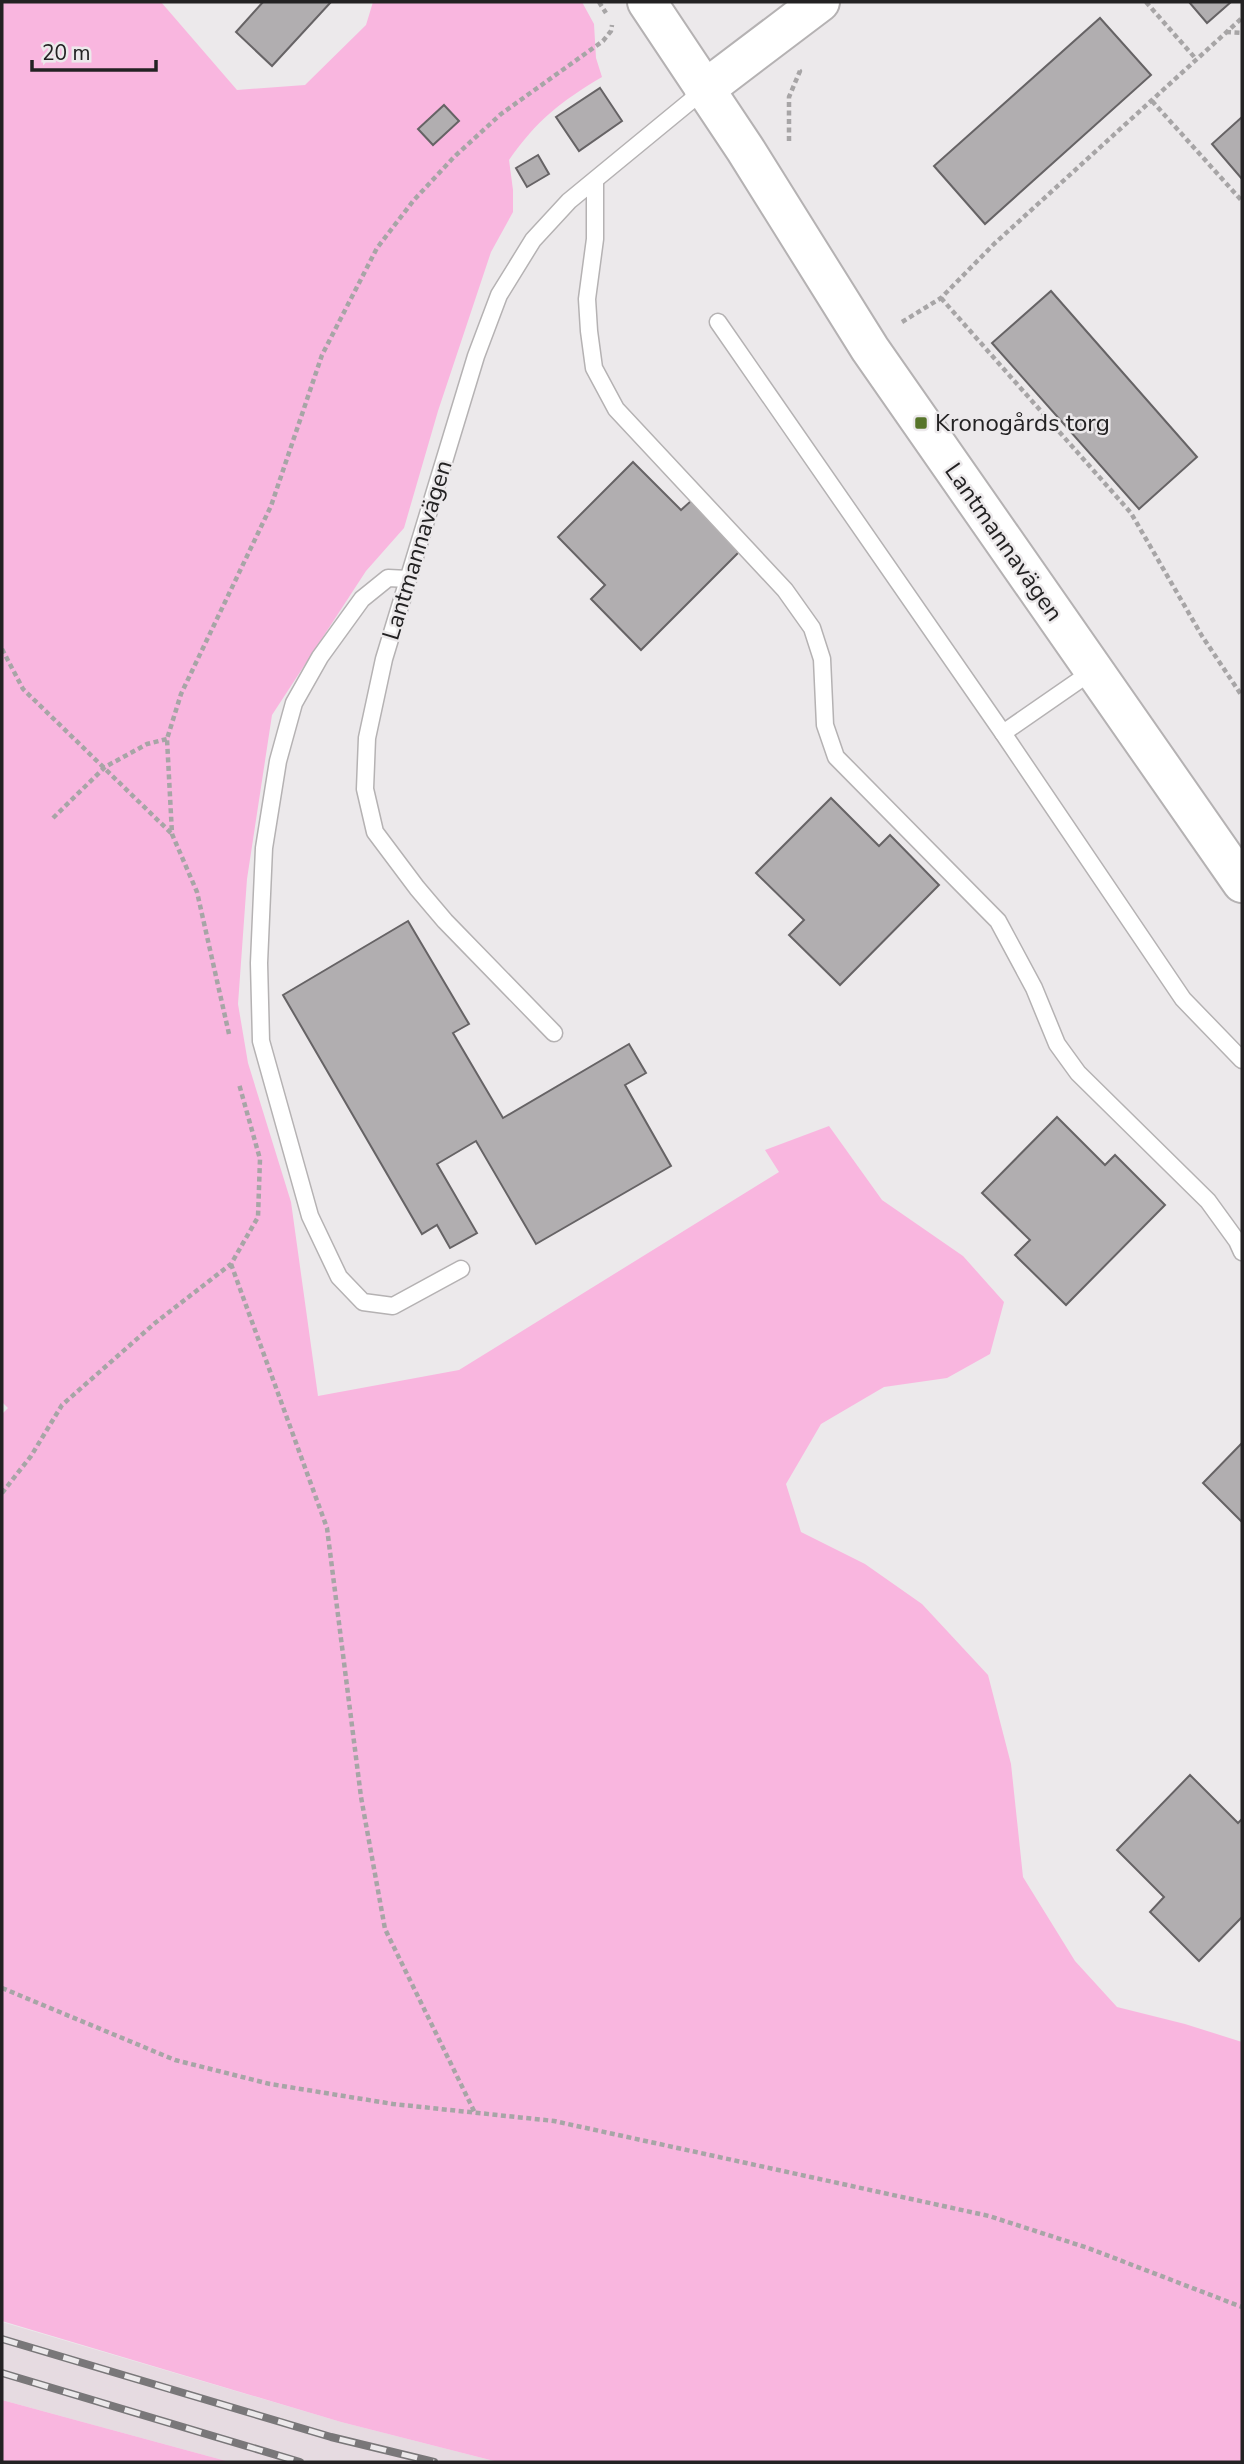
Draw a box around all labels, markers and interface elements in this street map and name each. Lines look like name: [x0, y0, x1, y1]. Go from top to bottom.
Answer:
scale bar: [32, 28, 156, 72]
text: 20 m: [42, 39, 91, 67]
place label: Kronogårds torg: [935, 407, 1110, 439]
marker: Kronogårds torg: [913, 415, 929, 431]
street label: Lantmannavägen: [374, 456, 460, 644]
street label: Lantmannavägen: [937, 457, 1071, 627]

